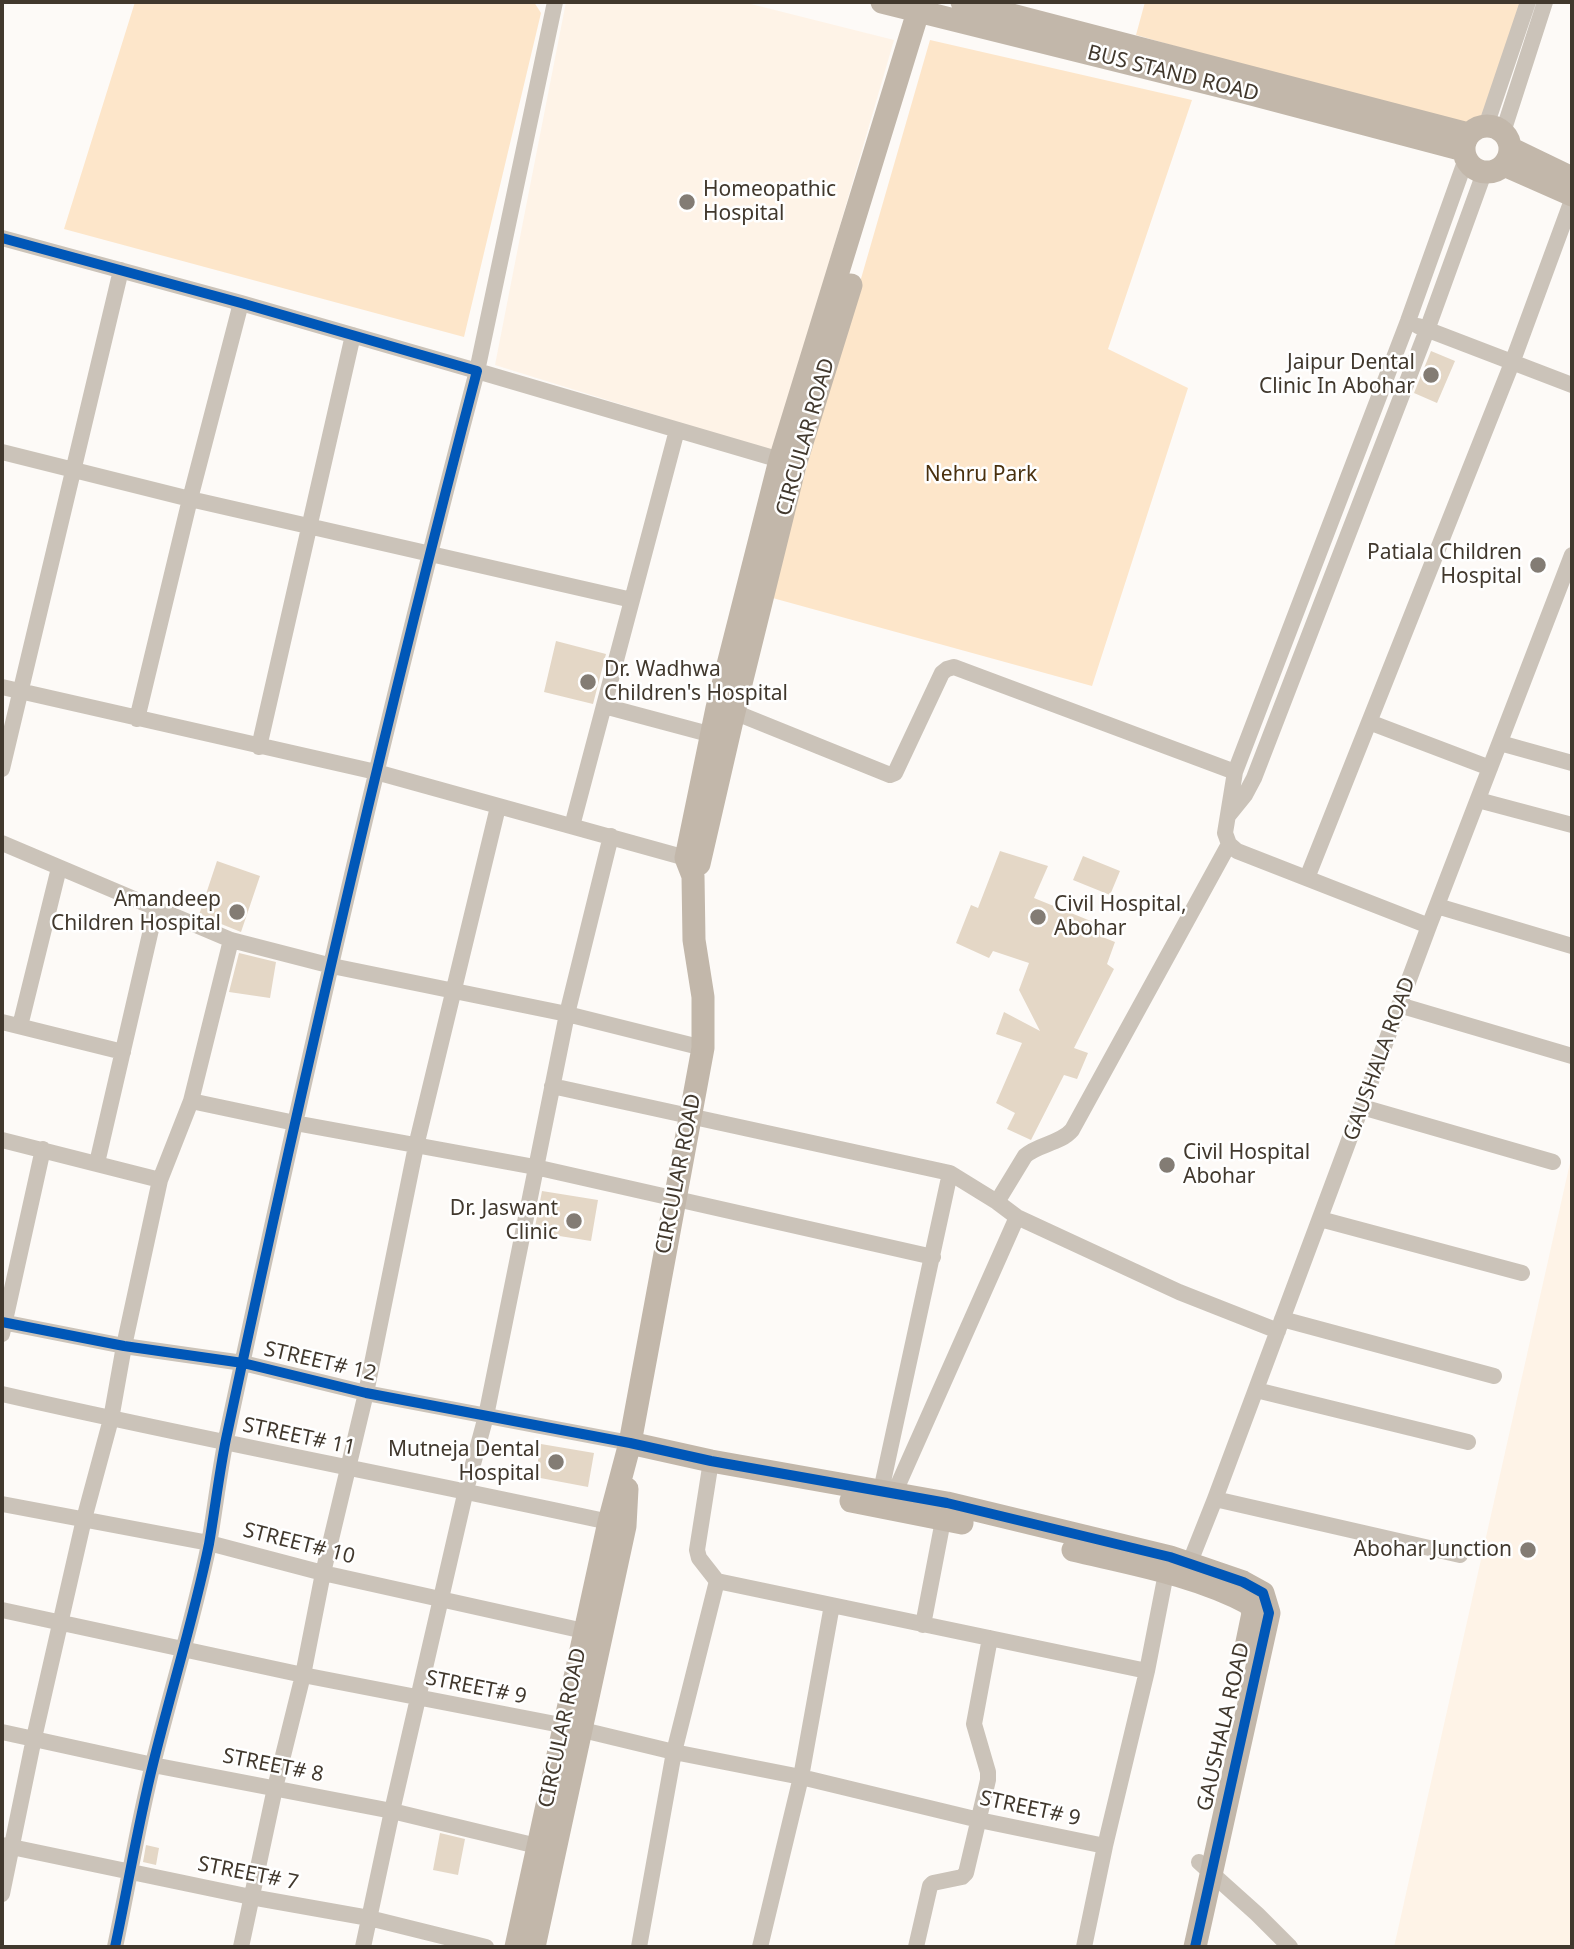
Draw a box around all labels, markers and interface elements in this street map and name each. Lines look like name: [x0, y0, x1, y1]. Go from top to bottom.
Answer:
street label: BUS STAND ROAD: [1085, 41, 1261, 107]
place label: Homeopathic Hospital: [703, 177, 836, 227]
marker: Homeopathic Hospital: [677, 192, 697, 212]
place label: Jaipur Dental Clinic In Abohar: [1259, 350, 1415, 400]
street label: CIRCULAR ROAD: [771, 355, 841, 519]
marker: Jaipur Dental Clinic In Abohar: [1421, 365, 1441, 385]
park label: Nehru Park: [925, 462, 1037, 488]
place label: Patiala Children Hospital: [1367, 540, 1522, 590]
marker: Patiala Children Hospital: [1528, 555, 1548, 575]
place label: Dr. Wadhwa Children's Hospital: [604, 657, 788, 707]
marker: Dr. Wadhwa Children's Hospital: [578, 672, 598, 692]
place label: Amandeep Children Hospital: [51, 887, 221, 937]
place label: Civil Hospital, Abohar: [1054, 892, 1187, 942]
marker: Amandeep Children Hospital: [227, 902, 247, 922]
marker: Civil Hospital, Abohar: [1028, 907, 1048, 927]
street label: GAUSHALA ROAD: [1339, 974, 1421, 1144]
street label: CIRCULAR ROAD: [651, 1092, 707, 1256]
place label: Civil Hospital Abohar: [1183, 1140, 1310, 1190]
marker: Civil Hospital Abohar: [1157, 1155, 1177, 1175]
place label: Dr. Jaswant Clinic: [450, 1196, 558, 1246]
marker: Dr. Jaswant Clinic: [564, 1211, 584, 1231]
street label: STREET# 12: [261, 1337, 379, 1387]
street label: STREET# 11: [240, 1413, 358, 1461]
place label: Mutneja Dental Hospital: [388, 1437, 540, 1487]
marker: Mutneja Dental Hospital: [546, 1452, 566, 1472]
street label: STREET# 10: [240, 1518, 358, 1570]
place label: Abohar Junction: [1354, 1537, 1512, 1563]
marker: Abohar Junction: [1518, 1540, 1538, 1560]
street label: GAUSHALA ROAD: [1192, 1640, 1256, 1814]
street label: CIRCULAR ROAD: [534, 1646, 592, 1810]
street label: STREET# 9: [423, 1666, 529, 1710]
street label: STREET# 8: [220, 1744, 326, 1788]
street label: STREET# 9: [977, 1786, 1083, 1832]
street label: STREET# 7: [195, 1852, 301, 1896]

